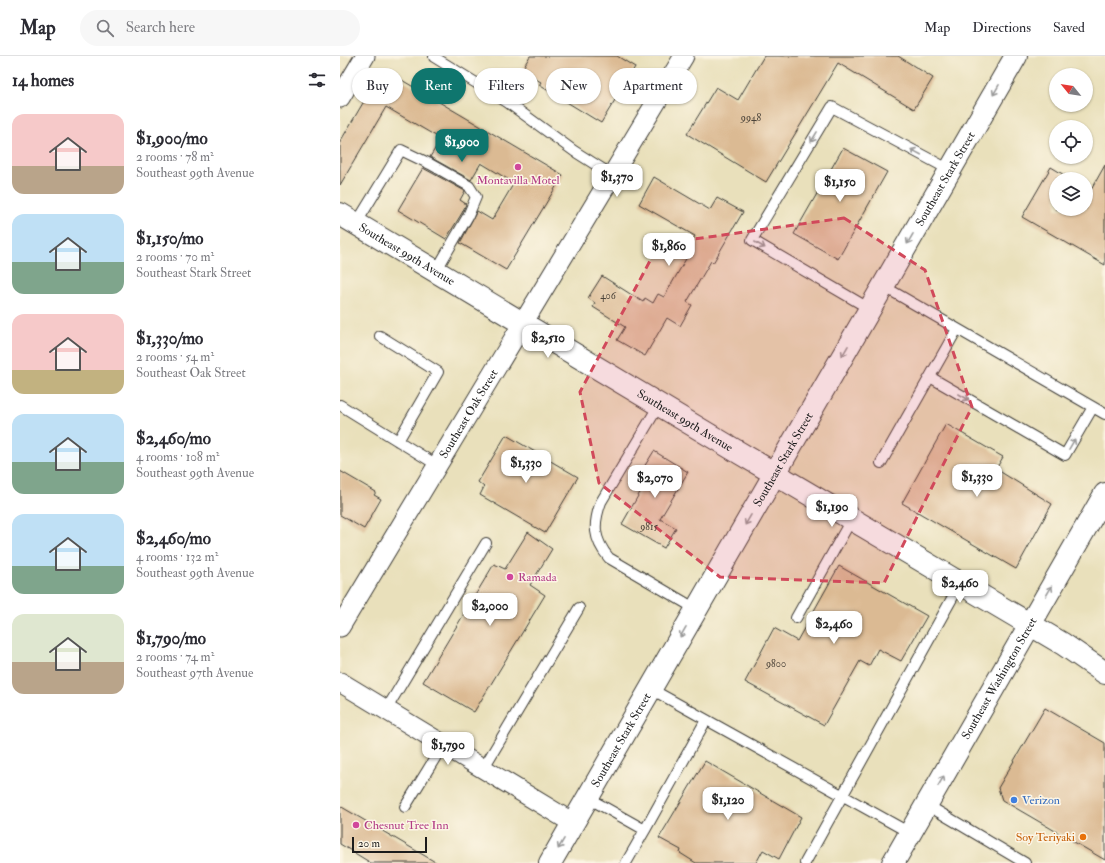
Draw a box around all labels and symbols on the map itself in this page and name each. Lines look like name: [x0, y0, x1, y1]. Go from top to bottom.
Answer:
north arrow: [1049, 68, 1093, 112]
one-way arrow: [992, 84, 1000, 96]
house number: 9948: [740, 112, 761, 124]
pin: $1,900: [429, 129, 495, 163]
street label: Southeast Stark Street: [912, 129, 979, 229]
one-way arrow: [810, 131, 818, 142]
one-way arrow: [910, 147, 922, 155]
marker: Montavilla Motel: [513, 162, 523, 172]
pin: $1,370: [584, 164, 650, 198]
pin: $1,150: [807, 169, 873, 203]
place label: Montavilla Motel: [476, 173, 560, 188]
street label: Southeast 99th Avenue: [356, 220, 457, 289]
pin: $1,860: [636, 233, 702, 267]
one-way arrow: [906, 233, 914, 245]
one-way arrow: [754, 242, 766, 250]
house number: 406: [600, 290, 617, 302]
pin: $2,510: [515, 325, 581, 359]
one-way arrow: [841, 345, 849, 357]
street label: Southeast Oak Street: [436, 367, 502, 461]
street label: Southeast 99th Avenue: [634, 386, 735, 455]
one-way arrow: [958, 393, 970, 401]
street label: Southeast Stark Street: [750, 410, 817, 510]
one-way arrow: [1068, 438, 1076, 450]
pin: $1,330: [493, 450, 559, 484]
pin: $1,330: [944, 464, 1010, 498]
pin: $2,070: [622, 465, 688, 499]
pin: $1,190: [799, 494, 865, 528]
one-way arrow: [744, 514, 752, 526]
house number: 9815: [639, 521, 658, 533]
place label: Ramada: [518, 570, 558, 585]
pin: $2,460: [927, 570, 993, 604]
marker: Ramada: [505, 572, 515, 582]
one-way arrow: [1046, 585, 1054, 597]
pin: $2,000: [457, 593, 523, 627]
pin: $2,460: [801, 611, 867, 645]
street label: Southeast Washington Street: [959, 615, 1041, 742]
one-way arrow: [679, 626, 687, 638]
house number: 9800: [765, 658, 786, 670]
street label: Southeast Stark Street: [588, 690, 655, 790]
pin: $1,790: [415, 732, 481, 766]
one-way arrow: [937, 775, 945, 787]
pin: $1,120: [695, 787, 761, 821]
place label: Verizon: [1022, 793, 1060, 808]
marker: Verizon: [1009, 795, 1019, 805]
place label: Chesnut Tree Inn: [364, 818, 449, 833]
marker: Chesnut Tree Inn: [351, 820, 361, 830]
place label: Soy Teriyaki: [1016, 830, 1075, 845]
marker: Soy Teriyaki: [1078, 832, 1088, 842]
scale bar: [352, 835, 427, 854]
one-way arrow: [556, 838, 564, 850]

